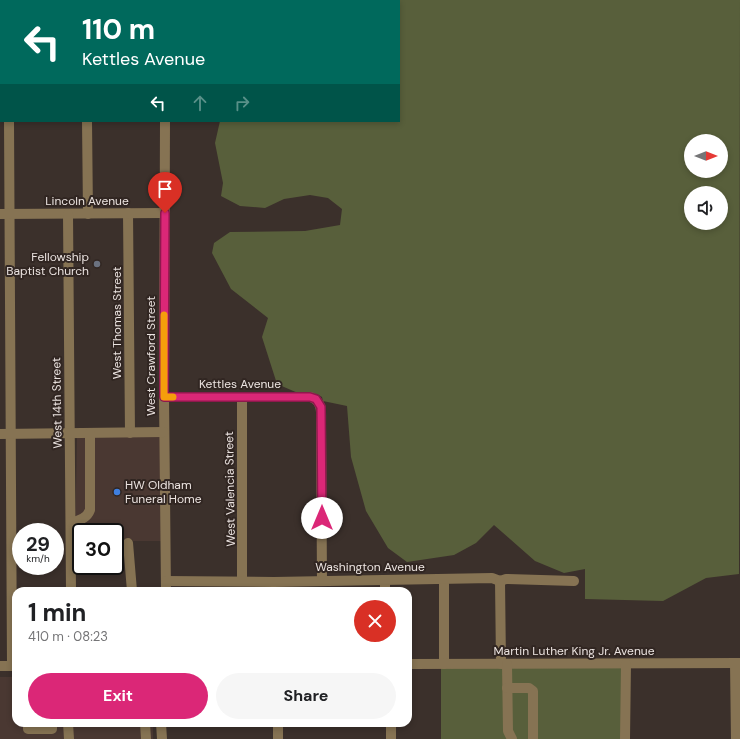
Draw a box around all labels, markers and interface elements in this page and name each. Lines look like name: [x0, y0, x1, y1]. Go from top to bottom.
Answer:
text: 110 m: [82, 11, 155, 48]
icon: left: [16, 16, 68, 68]
text: Kettles Avenue: [82, 47, 205, 71]
icon: left: [147, 92, 169, 114]
icon: ahead: [189, 92, 211, 114]
icon: right: [231, 92, 253, 114]
north arrow: [684, 134, 728, 178]
map controls: [684, 134, 728, 230]
pin: [148, 172, 182, 213]
icon: arrive: [154, 178, 176, 200]
button: sound: [684, 186, 728, 230]
street label: Lincoln Avenue: [45, 193, 129, 209]
place label: Fellowship Baptist Church: [6, 249, 89, 279]
marker: Fellowship Baptist Church: [92, 259, 102, 269]
street label: West Thomas Street: [109, 266, 125, 379]
street label: West Crawford Street: [143, 296, 159, 416]
street label: West 14th Street: [48, 357, 66, 449]
street label: Kettles Avenue: [199, 376, 281, 392]
street label: West Valencia Street: [221, 431, 239, 547]
place label: HW Oldham Funeral Home: [125, 477, 202, 507]
marker: HW Oldham Funeral Home: [112, 487, 122, 497]
position arrow: [301, 497, 343, 539]
speed limit sign: 30: [72, 523, 124, 575]
text: 29: [26, 531, 50, 557]
text: km/h: [26, 552, 50, 565]
street label: Washington Avenue: [315, 559, 425, 575]
text: 1 min: [28, 597, 86, 628]
button: close: [354, 600, 396, 642]
text: 410 m · 08:23: [28, 628, 108, 645]
street label: Martin Luther King Jr. Avenue: [494, 643, 655, 659]
button: Exit: [28, 673, 208, 719]
button: Share: [216, 673, 396, 719]

